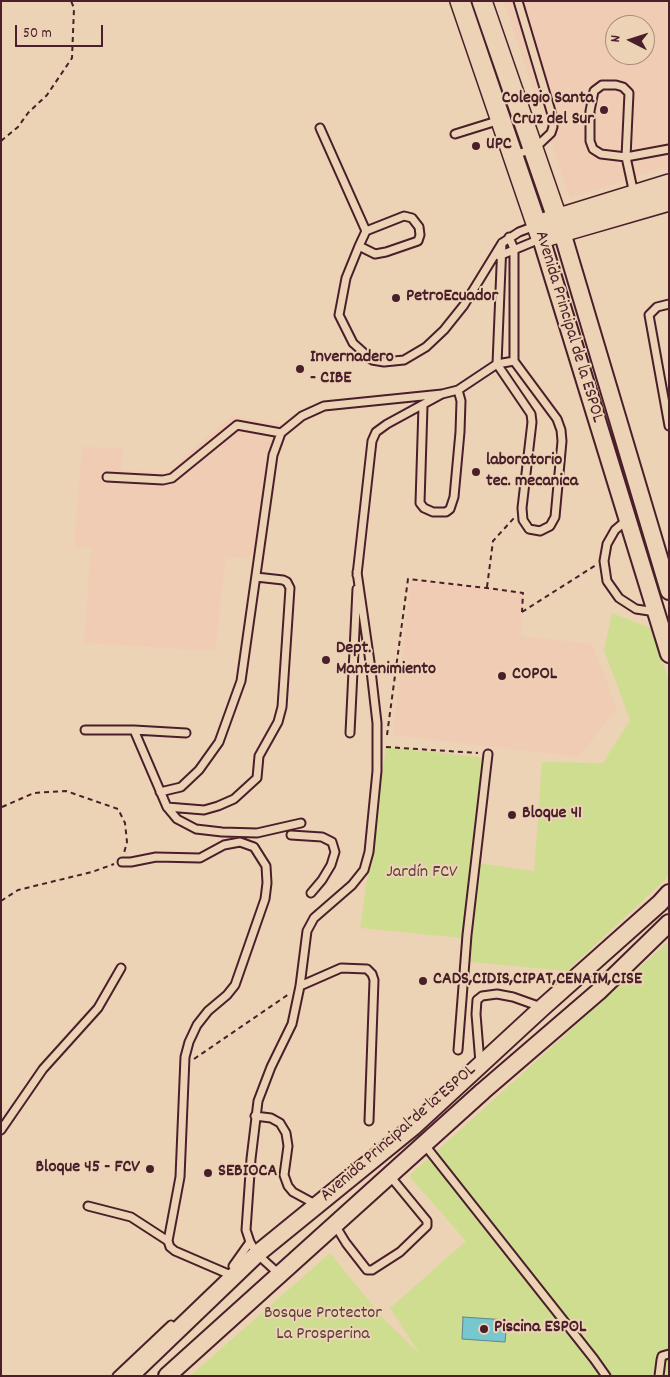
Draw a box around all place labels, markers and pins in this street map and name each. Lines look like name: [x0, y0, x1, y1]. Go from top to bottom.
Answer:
place label: Colegio Santa Cruz del Sur: [502, 89, 594, 132]
marker: Colegio Santa Cruz del Sur: [598, 104, 610, 116]
place label: UPC: [486, 135, 512, 157]
marker: UPC: [470, 140, 482, 152]
place label: PetroEcuador: [406, 287, 498, 309]
marker: PetroEcuador: [390, 292, 402, 304]
place label: Invernadero - CIBE: [310, 348, 394, 390]
marker: Invernadero - CIBE: [294, 363, 306, 375]
place label: laboratorio tec. mecanica: [486, 451, 578, 494]
marker: laboratorio tec. mecanica: [470, 466, 482, 478]
place label: Dept. Mantenimiento: [336, 639, 436, 682]
marker: Dept. Mantenimiento: [320, 654, 332, 666]
place label: COPOL: [512, 665, 557, 687]
marker: COPOL: [496, 670, 508, 682]
place label: Bloque 41: [522, 804, 582, 826]
marker: Bloque 41: [506, 809, 518, 821]
place label: CADS,CIDIS,CIPAT,CENAIM,CISE: [433, 970, 642, 992]
marker: CADS,CIDIS,CIPAT,CENAIM,CISE: [417, 975, 429, 987]
place label: Bloque 45 - FCV: [36, 1158, 140, 1180]
place label: SEBIOCA: [218, 1162, 277, 1184]
marker: Bloque 45 - FCV: [144, 1163, 156, 1175]
marker: SEBIOCA: [202, 1167, 214, 1179]
place label: Piscina ESPOL: [494, 1318, 586, 1340]
marker: Piscina ESPOL: [478, 1323, 490, 1335]

